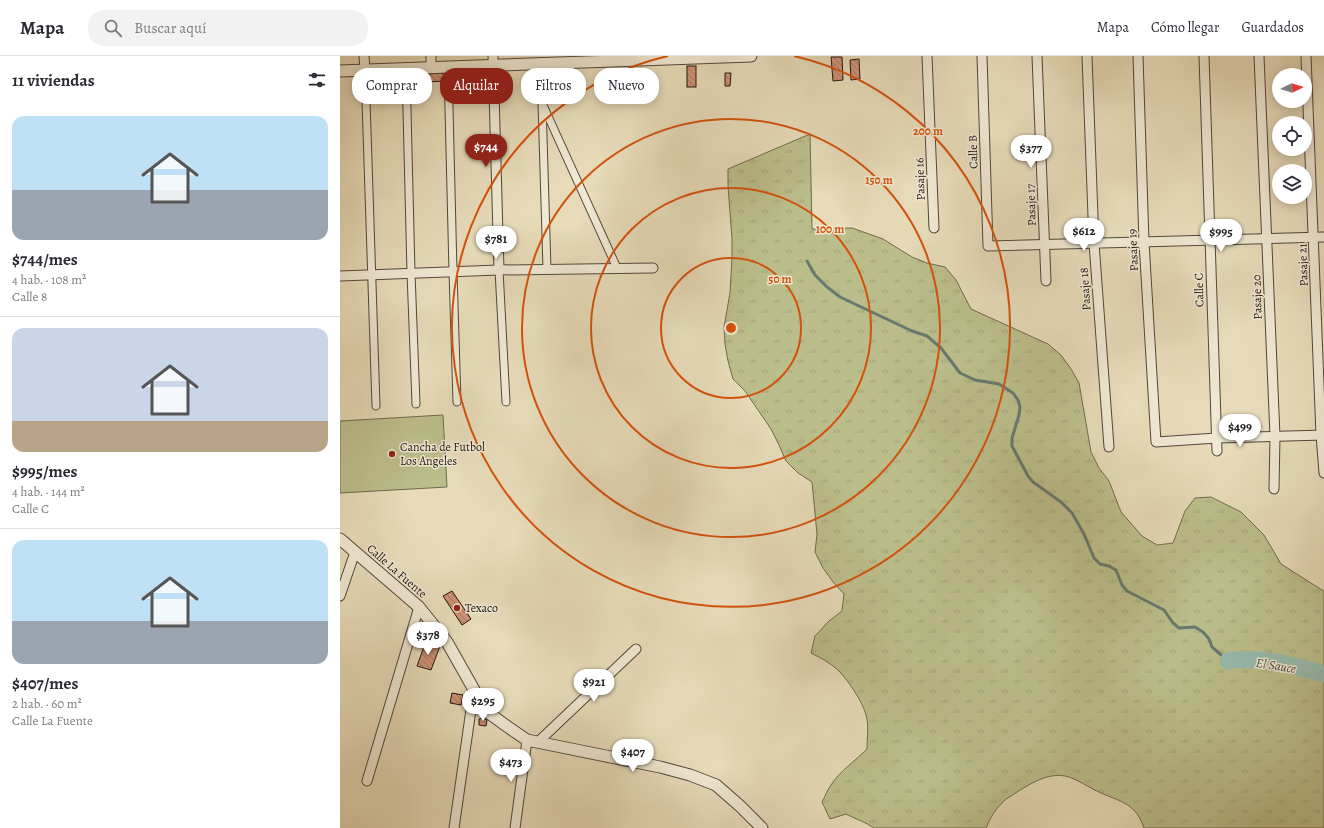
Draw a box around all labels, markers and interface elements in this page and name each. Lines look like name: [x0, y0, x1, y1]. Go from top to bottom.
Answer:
search box: [88, 10, 368, 46]
text: Mapa: [20, 15, 64, 41]
icon: search: [102, 17, 124, 39]
text: Buscar aquí: [134, 18, 206, 38]
text: Mapa: [1097, 18, 1129, 37]
text: Cómo llegar: [1151, 18, 1219, 37]
text: Guardados: [1241, 18, 1304, 37]
chip: Comprar: [352, 68, 432, 104]
chip: Alquilar: [440, 68, 513, 104]
chip: Filtros: [521, 68, 586, 104]
chip: Nuevo: [594, 68, 659, 104]
north arrow: [1272, 68, 1312, 108]
map controls: [1272, 68, 1312, 204]
text: 11 viviendas: [12, 69, 95, 92]
icon: filters: [306, 69, 328, 91]
button: locate: [1272, 116, 1312, 156]
text: 200 m: [913, 123, 943, 139]
pin: $744: [462, 134, 510, 168]
street label: Calle B: [964, 135, 982, 169]
pin: $377: [1007, 135, 1055, 169]
text: $744: [474, 138, 498, 155]
text: $377: [1020, 139, 1042, 156]
icon: home: [134, 142, 206, 214]
street label: Pasaje 16: [911, 157, 929, 201]
button: layers: [1272, 164, 1312, 204]
text: 150 m: [865, 172, 893, 188]
street label: Pasaje 17: [1022, 183, 1040, 226]
pin: $612: [1060, 218, 1108, 252]
pin: $995: [1197, 219, 1245, 253]
text: 100 m: [816, 221, 844, 237]
text: $612: [1072, 222, 1096, 239]
text: $995: [1209, 223, 1233, 240]
pin: $781: [472, 226, 520, 260]
street label: Pasaje 19: [1124, 228, 1142, 272]
text: $781: [485, 230, 507, 247]
street label: Pasaje 21: [1294, 243, 1312, 287]
text: $744/mes: [12, 248, 78, 271]
street label: Pasaje 18: [1076, 267, 1094, 311]
text: 4 hab. · 108 m²: [12, 271, 86, 288]
text: 50 m: [768, 271, 792, 287]
street label: Calle C: [1190, 273, 1208, 307]
street label: Pasaje 20: [1248, 274, 1266, 320]
text: Calle 8: [12, 288, 47, 305]
centre of rings: [724, 321, 738, 335]
icon: home: [134, 354, 206, 426]
pin: $499: [1216, 414, 1264, 448]
text: $499: [1228, 418, 1252, 435]
place label: Cancha de Futbol Los Angeles: [400, 439, 485, 469]
marker: Cancha de Futbol Los Angeles: [387, 449, 397, 459]
text: $995/mes: [12, 460, 78, 483]
text: 4 hab. · 144 m²: [12, 483, 85, 500]
text: Calle C: [12, 500, 49, 517]
street label: Calle La Fuente: [364, 540, 430, 602]
icon: home: [134, 566, 206, 638]
place label: Texaco: [465, 600, 498, 616]
marker: Texaco: [452, 603, 462, 613]
pin: $378: [404, 622, 452, 656]
text: $378: [416, 626, 440, 643]
water label: El Sauce: [1255, 654, 1298, 677]
pin: $921: [570, 669, 618, 703]
text: $407/mes: [12, 672, 78, 695]
text: $921: [582, 673, 606, 690]
pin: $295: [459, 688, 507, 722]
text: $295: [471, 692, 495, 709]
text: 2 hab. · 60 m²: [12, 695, 82, 712]
text: Calle La Fuente: [12, 712, 93, 729]
pin: $407: [609, 739, 657, 773]
text: $407: [621, 743, 645, 760]
pin: $473: [487, 749, 535, 783]
text: $473: [499, 753, 523, 770]

